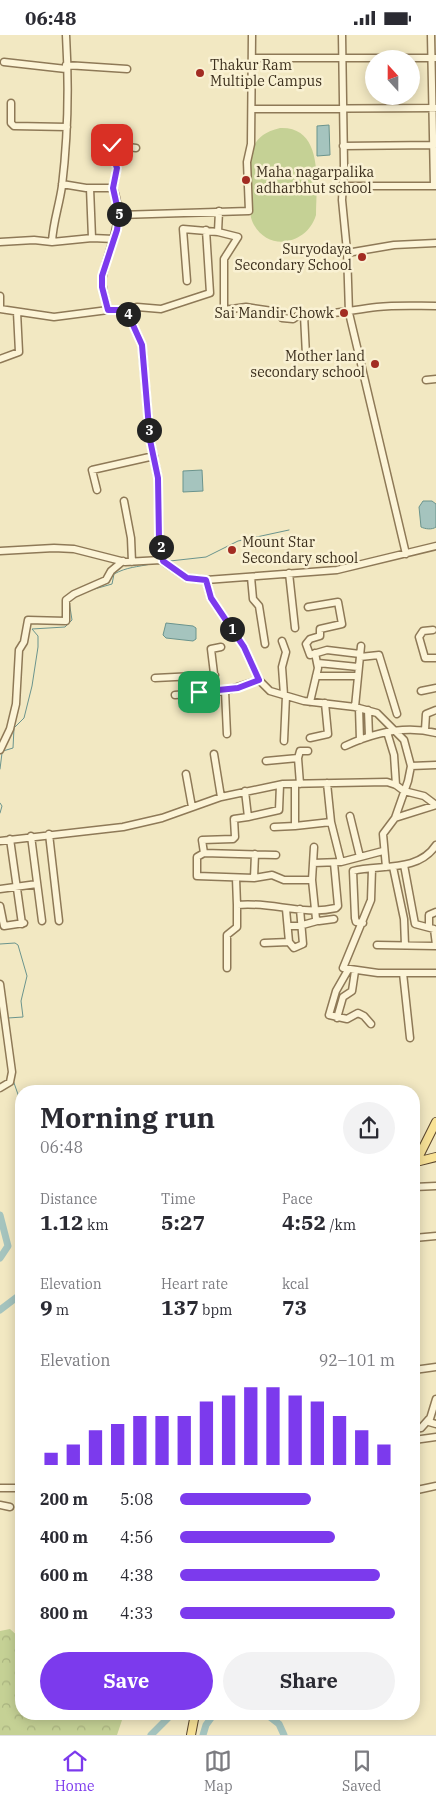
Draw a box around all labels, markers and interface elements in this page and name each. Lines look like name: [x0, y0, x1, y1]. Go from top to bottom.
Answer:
text: 06:48: [25, 6, 76, 30]
north arrow: [365, 50, 420, 105]
map controls: [365, 50, 420, 105]
place label: Thakur Ram Multiple Campus: [210, 56, 322, 90]
marker: Thakur Ram Multiple Campus: [194, 67, 206, 79]
pin: [91, 124, 133, 166]
icon: check: [98, 131, 126, 159]
place label: Maha nagarpalika adharbhut school: [256, 163, 375, 197]
marker: Maha nagarpalika adharbhut school: [240, 174, 252, 186]
pin: 5: [106, 201, 132, 227]
text: 5: [115, 205, 124, 223]
place label: Suryodaya Secondary School: [235, 240, 352, 274]
marker: Suryodaya Secondary School: [356, 251, 368, 263]
pin: 4: [116, 301, 140, 327]
place label: Sai Mandir Chowk: [215, 304, 335, 322]
text: 4: [124, 305, 133, 323]
marker: Sai Mandir Chowk: [338, 307, 350, 319]
place label: Mother land secondary school: [250, 347, 365, 381]
marker: Mother land secondary school: [369, 358, 381, 370]
pin: 3: [136, 417, 162, 443]
text: 3: [145, 421, 154, 439]
place label: Mount Star Secondary school: [242, 533, 358, 567]
pin: 2: [148, 535, 174, 559]
text: 2: [157, 538, 166, 556]
marker: Mount Star Secondary school: [226, 544, 238, 556]
pin: 1: [220, 617, 244, 641]
text: 1: [228, 620, 237, 638]
pin: [178, 671, 220, 713]
icon: arrive: [185, 678, 213, 706]
text: Morning run: [40, 1099, 215, 1136]
button: share: [343, 1102, 395, 1154]
text: 06:48: [40, 1137, 83, 1157]
text: Distance: [40, 1190, 97, 1208]
text: Time: [161, 1190, 195, 1208]
text: Pace: [282, 1190, 313, 1208]
text: 1.12: [40, 1208, 84, 1236]
text: 5:27: [161, 1208, 205, 1236]
text: 4:52: [282, 1208, 326, 1236]
text: km: [84, 1216, 109, 1234]
text: /km: [326, 1216, 356, 1234]
text: Elevation: [40, 1275, 102, 1293]
text: Heart rate: [161, 1275, 228, 1293]
text: kcal: [282, 1275, 309, 1293]
text: 9: [40, 1293, 53, 1321]
text: 137: [161, 1293, 199, 1321]
text: 73: [282, 1293, 307, 1321]
text: m: [53, 1301, 69, 1319]
text: bpm: [199, 1301, 232, 1319]
text: Elevation: [40, 1350, 110, 1370]
text: 92–101 m: [319, 1350, 395, 1370]
text: 200 m: [40, 1489, 88, 1509]
text: 5:08: [120, 1489, 153, 1509]
text: 400 m: [40, 1527, 88, 1547]
text: 4:56: [120, 1527, 153, 1547]
text: 600 m: [40, 1565, 88, 1585]
text: 4:38: [120, 1565, 153, 1585]
text: 800 m: [40, 1603, 88, 1623]
text: 4:33: [120, 1603, 153, 1623]
button: Save: [40, 1652, 213, 1710]
button: Share: [223, 1652, 395, 1710]
tab: Home: [55, 1747, 95, 1795]
tab: Map: [204, 1747, 233, 1795]
tab: Saved: [342, 1747, 381, 1795]

